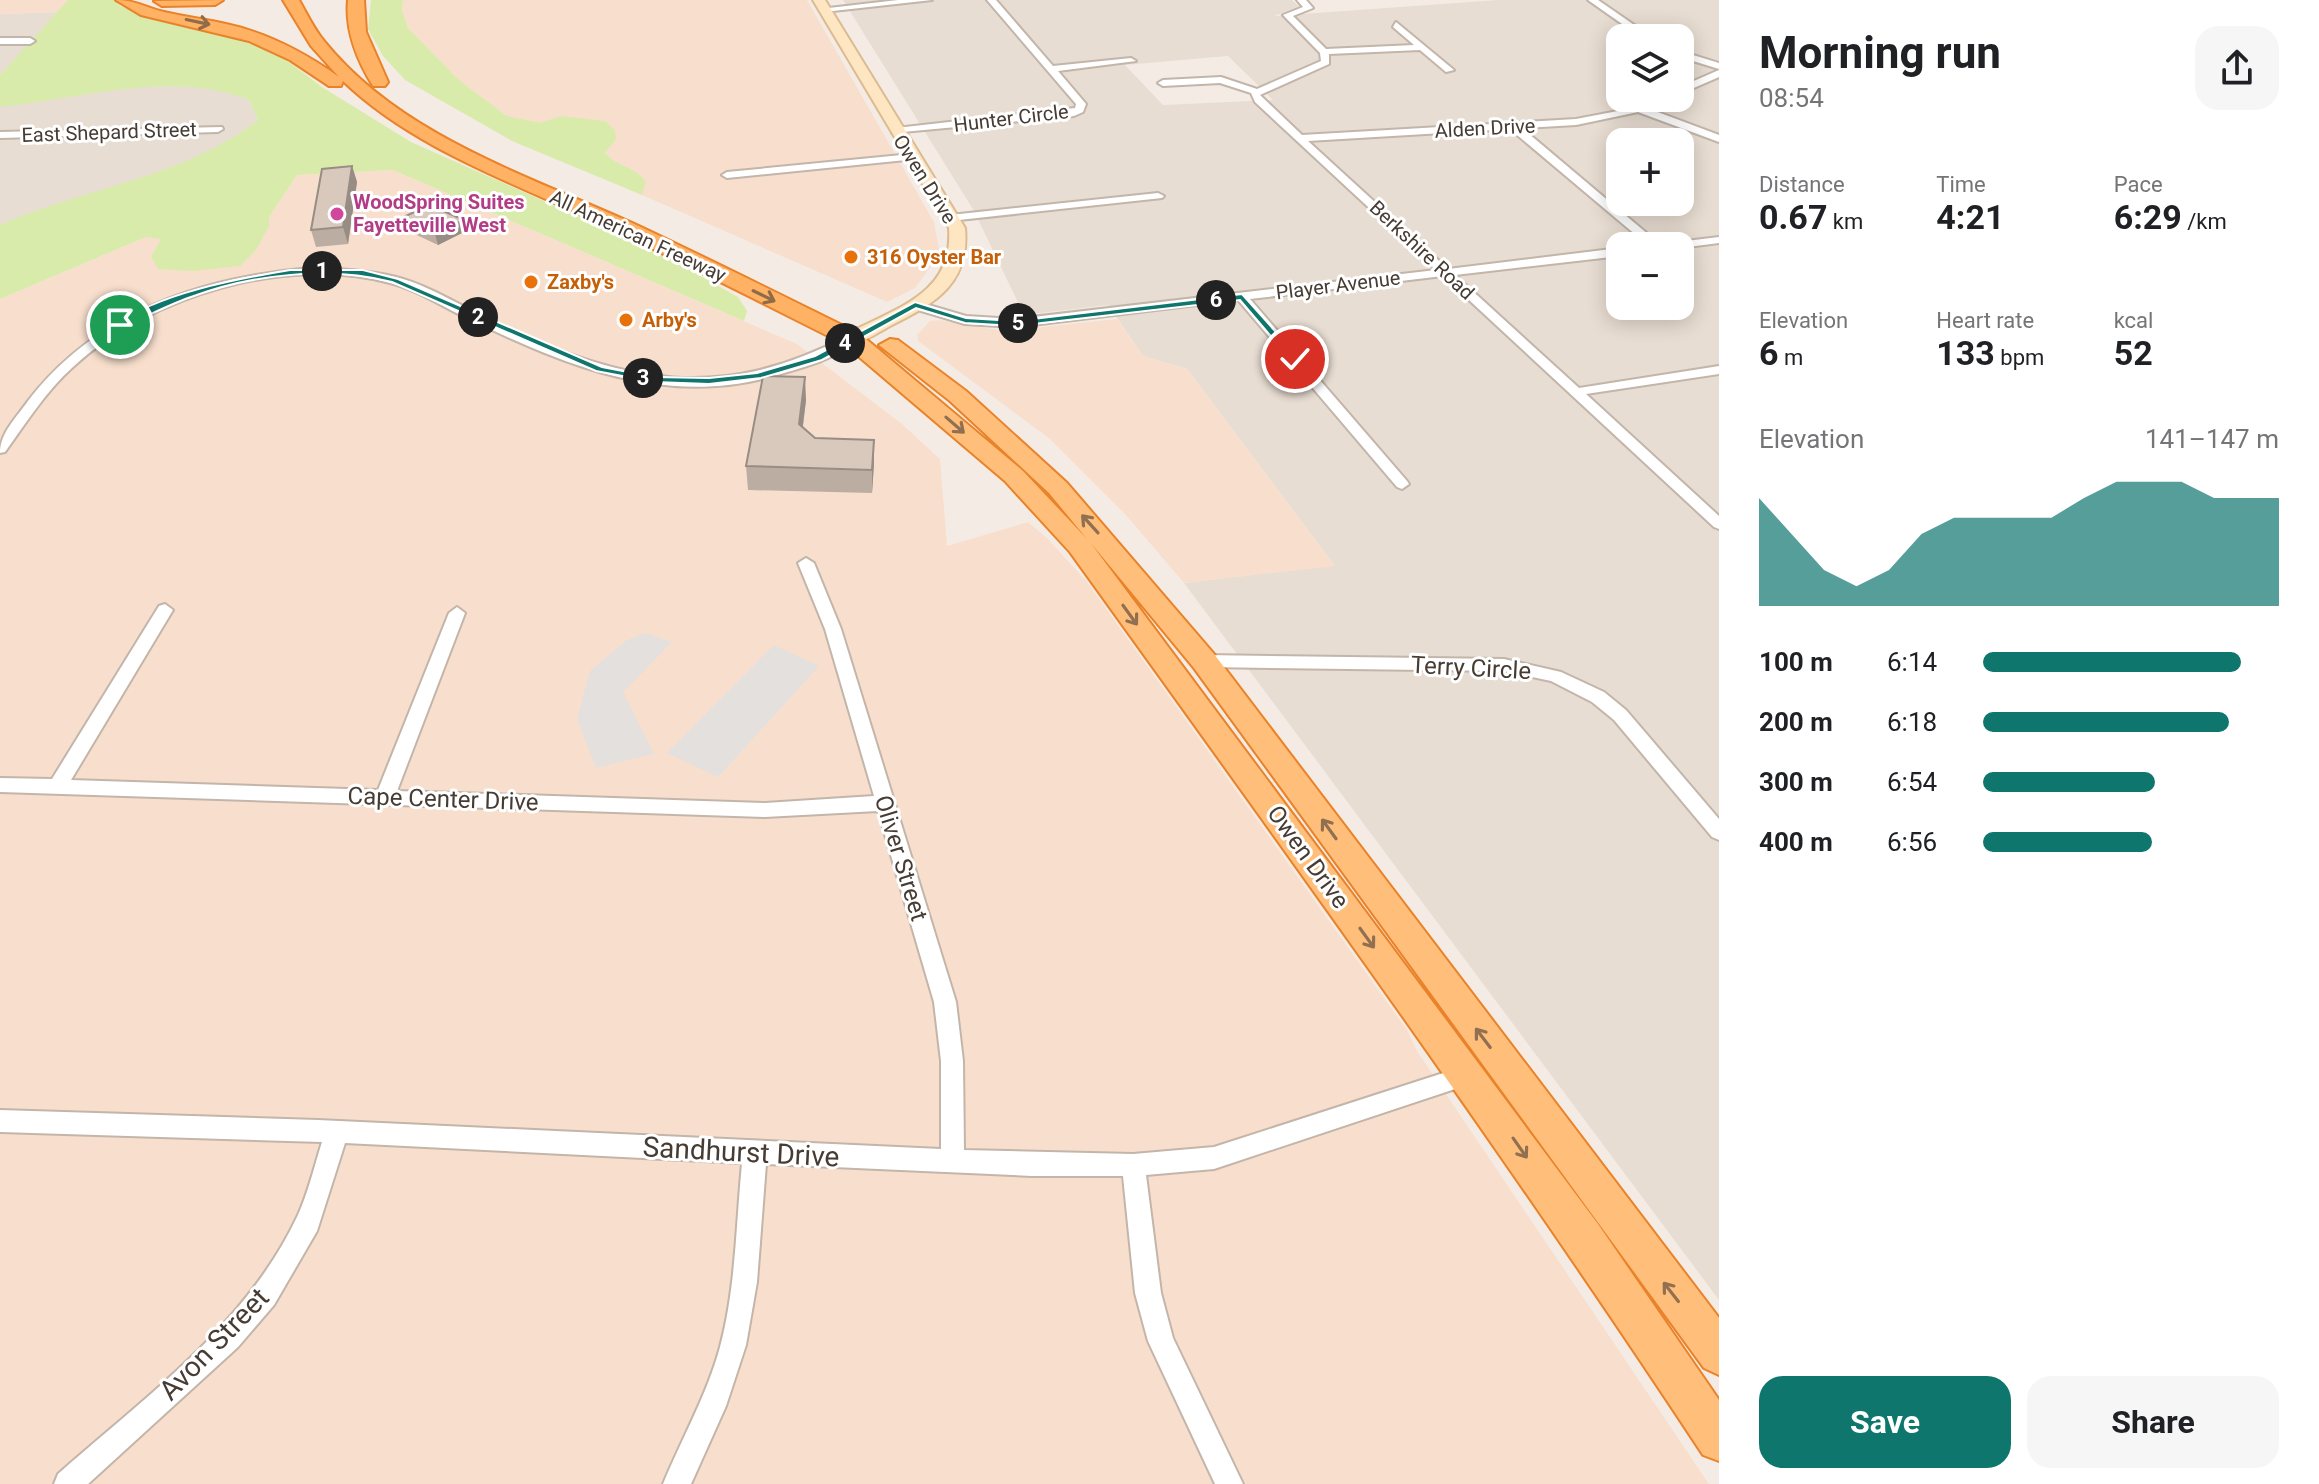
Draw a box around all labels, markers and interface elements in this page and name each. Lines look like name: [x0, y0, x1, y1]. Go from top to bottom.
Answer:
one-way arrow: [185, 15, 210, 30]
map controls: [1606, 24, 1694, 320]
button: layers: [1606, 24, 1694, 112]
button: share: [2195, 26, 2279, 110]
text: Morning run: [1759, 27, 2001, 79]
text: 08:54: [1759, 83, 1824, 113]
street label: Hunter Circle: [952, 99, 1070, 137]
street label: Alden Drive: [1434, 113, 1536, 143]
street label: East Shepard Street: [21, 117, 197, 147]
button: +: [1606, 128, 1694, 216]
street label: Owen Drive: [888, 130, 962, 228]
text: Distance: [1759, 172, 1845, 197]
text: Time: [1936, 172, 1986, 197]
text: Pace: [2114, 172, 2163, 197]
street label: All American Freeway: [546, 185, 730, 288]
place label: WoodSpring Suites Fayetteville West: [353, 190, 524, 237]
street label: Berkshire Road: [1365, 195, 1479, 305]
text: 0.67: [1759, 197, 1827, 237]
text: 4:21: [1936, 197, 2004, 237]
text: 6:29: [2114, 197, 2182, 237]
marker: WoodSpring Suites Fayetteville West: [328, 205, 346, 223]
text: km: [1827, 209, 1863, 234]
text: /km: [2182, 209, 2227, 234]
button: −: [1606, 232, 1694, 320]
place label: 316 Oyster Bar: [867, 245, 1002, 269]
marker: 316 Oyster Bar: [842, 248, 860, 266]
pin: 1: [302, 251, 342, 291]
text: 1: [316, 258, 328, 283]
street label: Player Avenue: [1274, 265, 1402, 305]
place label: Zaxby's: [547, 270, 614, 294]
marker: Zaxby's: [522, 273, 540, 291]
pin: 6: [1196, 280, 1236, 320]
text: 6: [1210, 287, 1222, 312]
one-way arrow: [751, 289, 775, 304]
pin: [86, 291, 154, 359]
pin: 2: [458, 297, 498, 337]
icon: arrive: [98, 303, 142, 347]
pin: 5: [998, 303, 1038, 343]
text: 2: [472, 304, 484, 329]
place label: Arby's: [642, 308, 697, 332]
text: Elevation: [1759, 308, 1848, 333]
text: Heart rate: [1936, 308, 2034, 333]
text: kcal: [2114, 308, 2153, 333]
text: 5: [1012, 310, 1024, 335]
marker: Arby's: [617, 311, 635, 329]
pin: 4: [825, 323, 865, 363]
pin: [1261, 325, 1329, 393]
text: 4: [839, 330, 851, 355]
text: 6: [1759, 333, 1779, 373]
text: 133: [1936, 333, 1995, 373]
text: 52: [2114, 333, 2153, 373]
icon: check: [1273, 337, 1317, 381]
text: m: [1779, 345, 1803, 370]
text: bpm: [1995, 345, 2044, 370]
pin: 3: [623, 358, 663, 398]
text: 3: [637, 365, 649, 390]
one-way arrow: [945, 415, 965, 433]
text: Elevation: [1759, 424, 1864, 454]
text: 141–147 m: [2145, 424, 2279, 454]
one-way arrow: [1081, 515, 1099, 535]
one-way arrow: [1122, 604, 1139, 626]
text: 100 m: [1759, 647, 1833, 677]
text: 6:14: [1887, 647, 1937, 677]
street label: Terry Circle: [1410, 651, 1532, 685]
text: 200 m: [1759, 707, 1833, 737]
text: 6:18: [1887, 707, 1937, 737]
text: 300 m: [1759, 767, 1833, 797]
text: 6:54: [1887, 767, 1937, 797]
street label: Cape Center Drive: [347, 782, 539, 816]
street label: Oliver Street: [869, 792, 933, 924]
street label: Owen Drive: [1261, 800, 1355, 914]
one-way arrow: [1320, 819, 1337, 840]
text: 400 m: [1759, 827, 1833, 857]
text: 6:56: [1887, 827, 1937, 857]
one-way arrow: [1359, 926, 1375, 948]
one-way arrow: [1475, 1028, 1492, 1049]
street label: Sandhurst Drive: [642, 1130, 840, 1174]
one-way arrow: [1511, 1137, 1528, 1158]
street label: Avon Street: [152, 1281, 276, 1407]
one-way arrow: [1663, 1281, 1680, 1303]
button: Save: [1759, 1376, 2011, 1468]
button: Share: [2027, 1376, 2279, 1468]

